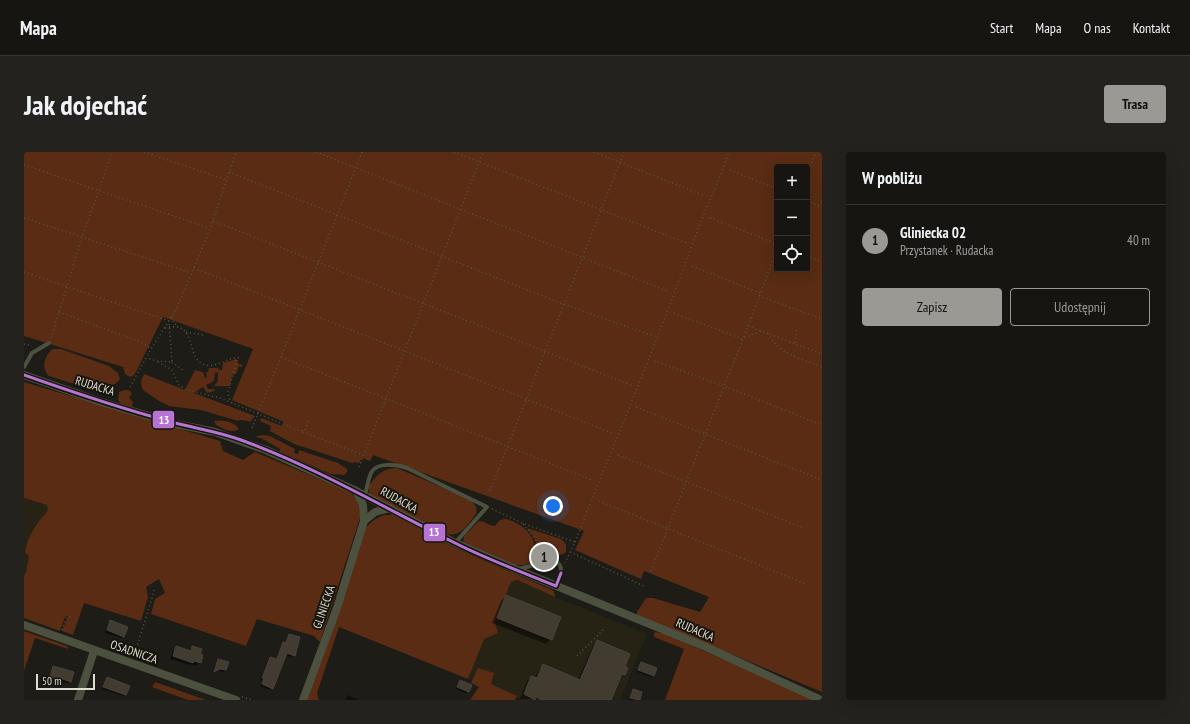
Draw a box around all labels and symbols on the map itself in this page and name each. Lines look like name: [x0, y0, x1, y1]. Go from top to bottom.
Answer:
street label: RUDACKA: [74, 372, 117, 399]
line badge: 13: [152, 410, 175, 429]
text: 13: [159, 413, 169, 427]
street label: RUDACKA: [378, 483, 421, 516]
your location: [543, 496, 563, 516]
line badge: 13: [423, 523, 446, 542]
text: 13: [429, 525, 439, 539]
pin: 1: [531, 542, 557, 572]
street label: GLINIECKA: [309, 583, 338, 631]
street label: RUDACKA: [674, 615, 717, 644]
street label: OSADNICZA: [109, 636, 160, 667]
scale bar: [36, 672, 95, 691]

